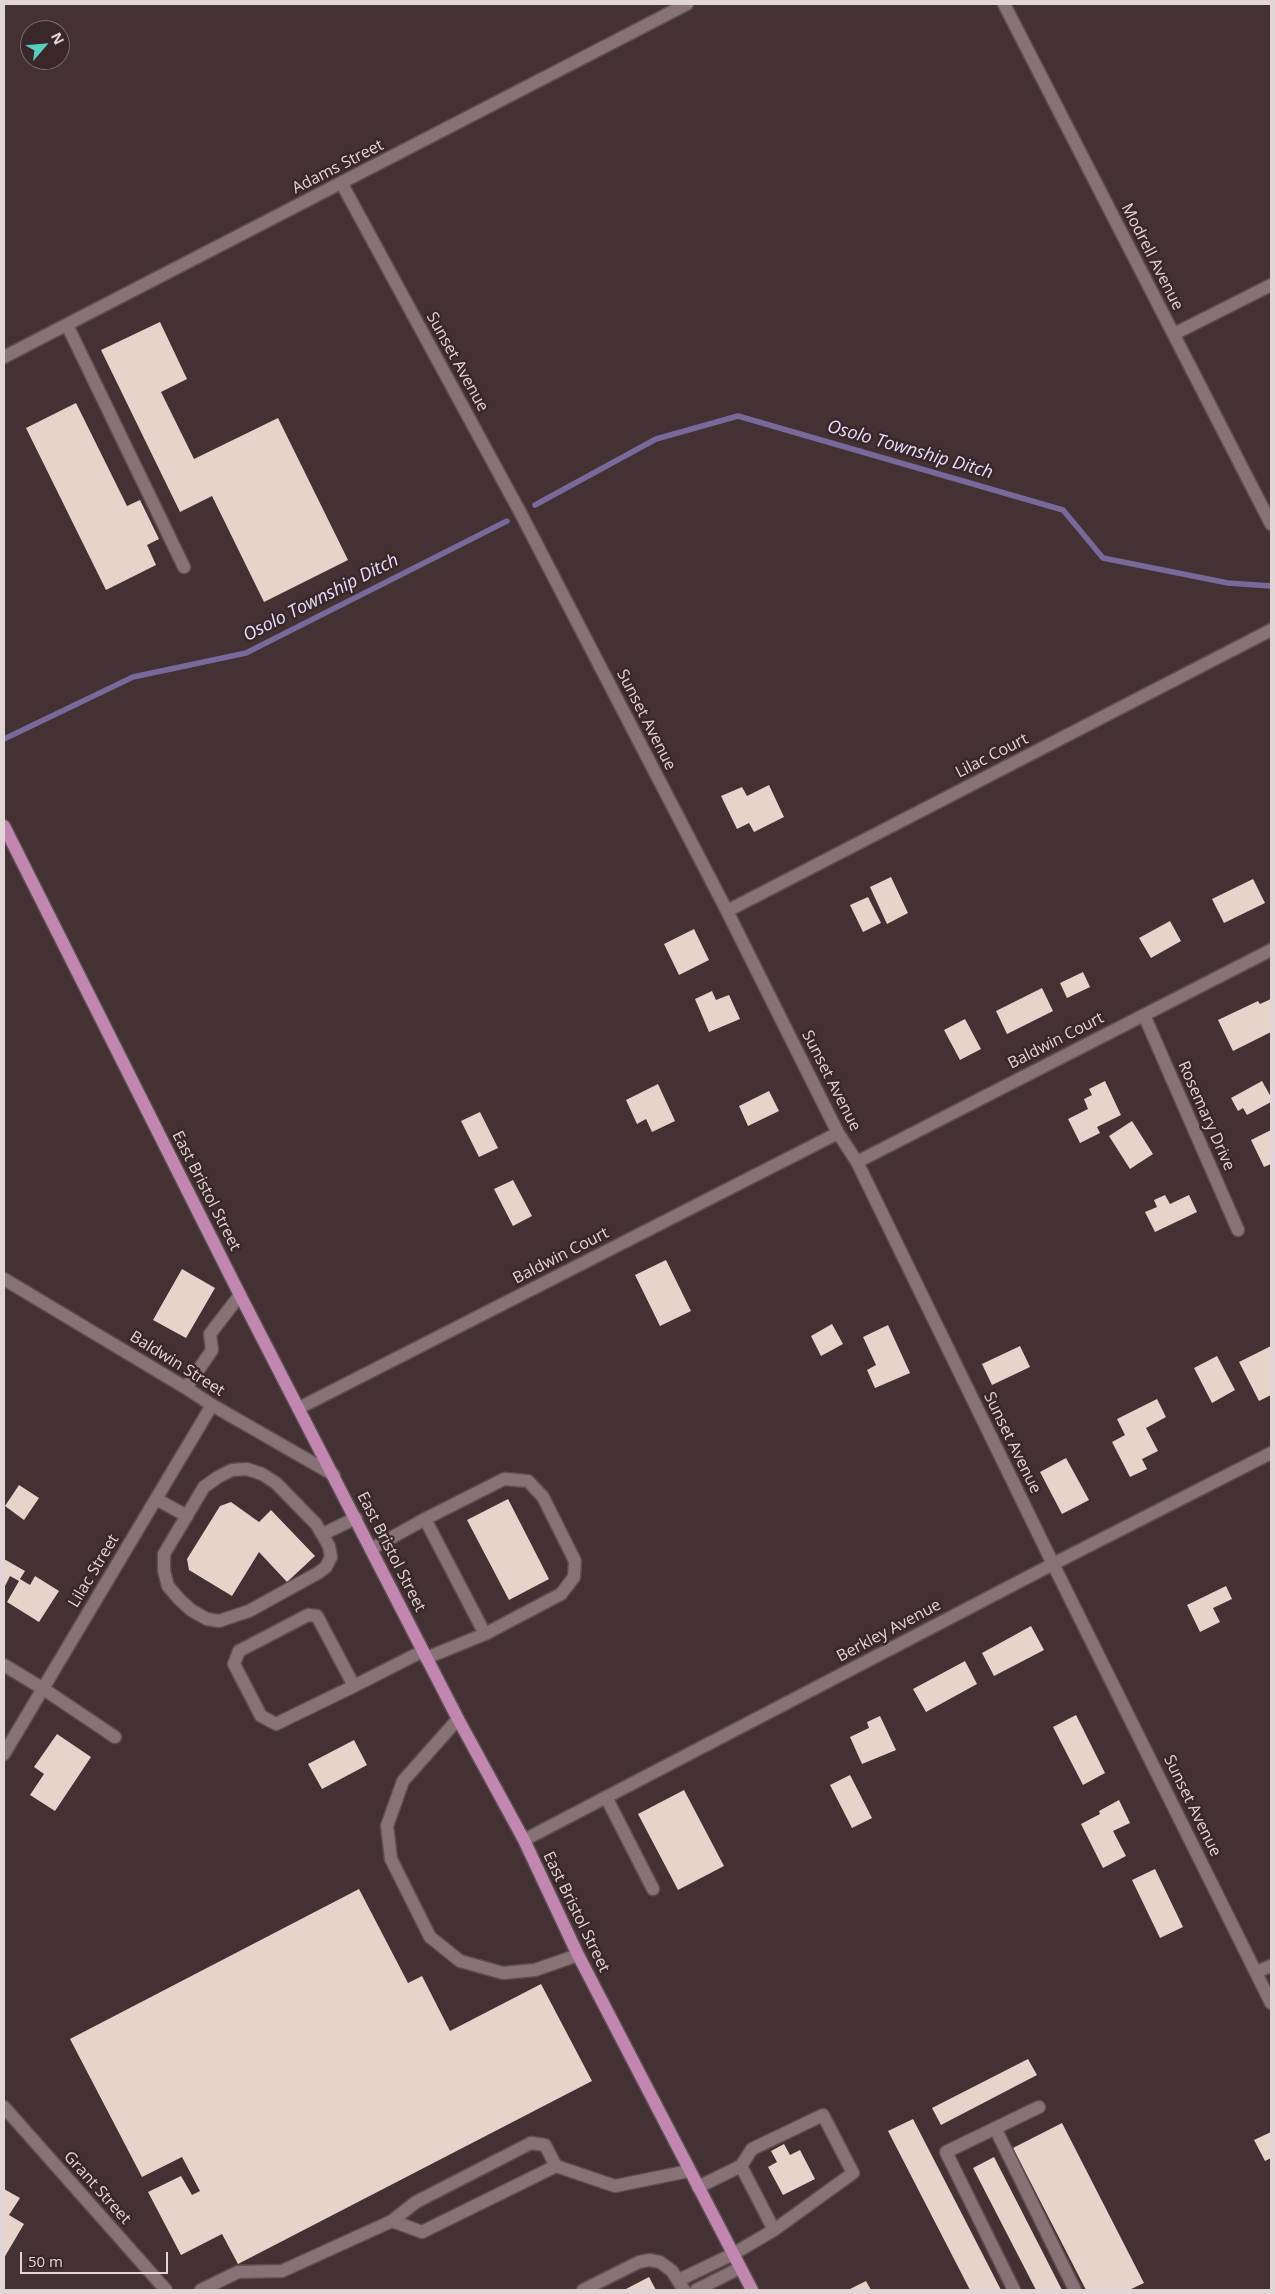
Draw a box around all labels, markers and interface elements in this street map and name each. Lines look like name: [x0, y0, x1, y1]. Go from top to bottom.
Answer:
north arrow: [20, 20, 70, 70]
text: N: [47, 29, 69, 48]
street label: Adams Street: [289, 136, 387, 198]
street label: Modrell Avenue: [1117, 200, 1187, 314]
street label: Sunset Avenue: [422, 309, 492, 415]
water label: Osolo Township Ditch: [825, 416, 995, 484]
water label: Osolo Township Ditch: [240, 549, 402, 647]
street label: Sunset Avenue: [612, 666, 680, 774]
street label: Lilac Court: [952, 730, 1032, 782]
street label: Baldwin Court: [1005, 1009, 1107, 1073]
street label: Sunset Avenue: [797, 1027, 865, 1135]
street label: Rosemary Drive: [1173, 1058, 1239, 1174]
street label: East Bristol Street: [167, 1128, 245, 1254]
street label: Baldwin Court: [510, 1224, 612, 1288]
street label: Baldwin Street: [126, 1327, 228, 1401]
street label: Sunset Avenue: [979, 1389, 1045, 1497]
street label: East Bristol Street: [352, 1489, 430, 1615]
street label: Lilac Street: [65, 1531, 123, 1611]
street label: Berkley Avenue: [834, 1595, 944, 1667]
street label: Sunset Avenue: [1159, 1752, 1225, 1860]
street label: East Bristol Street: [538, 1848, 614, 1976]
street label: Grant Street: [59, 2148, 135, 2228]
scale bar: [22, 2242, 170, 2274]
text: 50 m: [28, 2251, 63, 2271]

